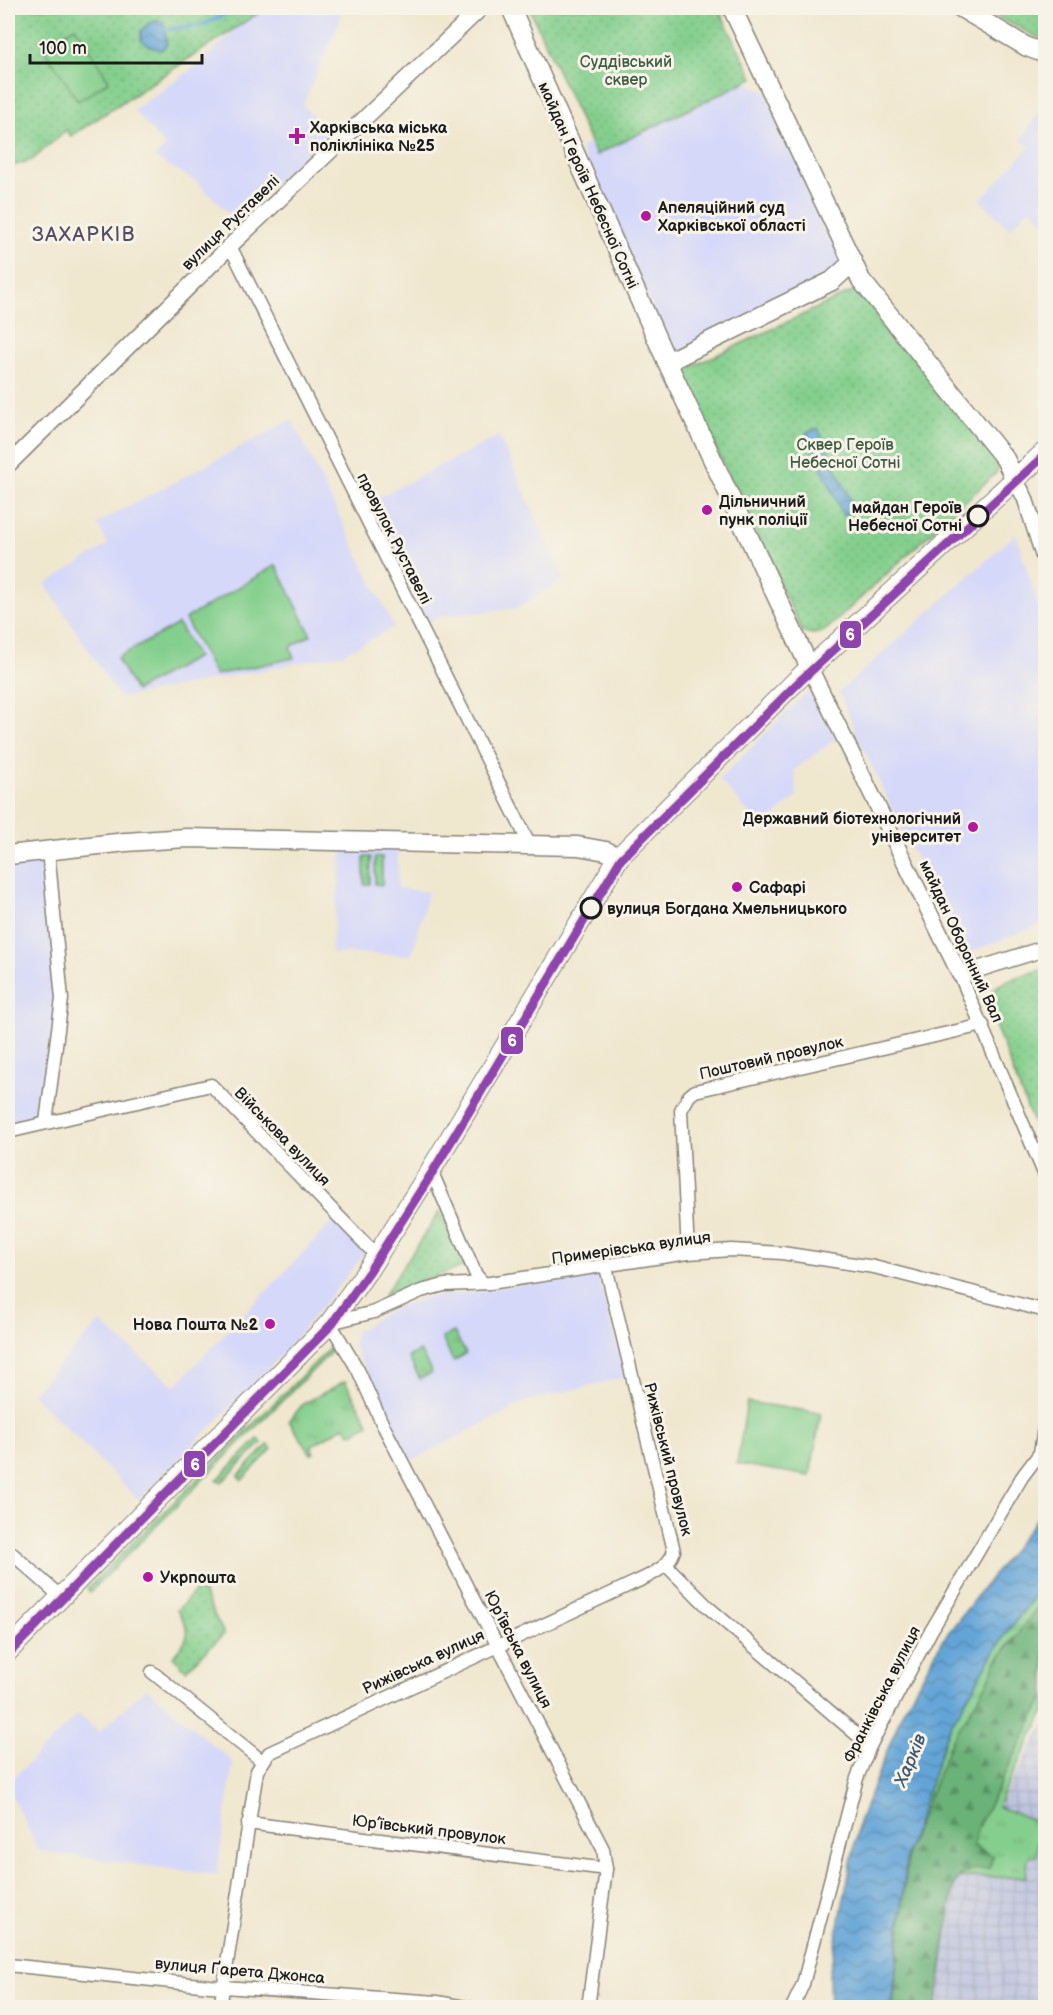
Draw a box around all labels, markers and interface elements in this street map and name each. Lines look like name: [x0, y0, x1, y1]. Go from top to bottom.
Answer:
scale bar: [30, 27, 202, 65]
text: 100 m: [39, 38, 87, 59]
park label: Суддівський сквер: [580, 53, 672, 90]
street label: майдан Героїв Небесної Сотні: [533, 79, 642, 292]
place label: Харківська міська поліклініка №25: [309, 119, 448, 156]
marker: Харківська міська поліклініка №25: [288, 127, 306, 145]
street label: вулиця Руставелі: [178, 172, 284, 275]
place label: Апеляційний суд Харківської області: [657, 199, 806, 236]
marker: Апеляційний суд Харківської області: [639, 209, 653, 223]
district label: ЗАХАРКІВ: [32, 223, 136, 247]
park label: Сквер Героїв Небесної Сотні: [789, 436, 901, 473]
street label: провулок Руставелі: [352, 470, 435, 608]
place label: Дільничний пунк поліції: [719, 493, 808, 530]
place label: майдан Героїв Небесної Сотні: [848, 499, 962, 536]
marker: Дільничний пунк поліції: [700, 503, 714, 517]
marker: майдан Героїв Небесної Сотні: [967, 505, 989, 527]
line badge: 6: [839, 620, 862, 649]
text: 6: [845, 626, 855, 645]
place label: Державний біотехнологічний університет: [743, 810, 961, 847]
marker: Державний біотехнологічний університет: [966, 820, 980, 834]
street label: майдан Оборонний Вал: [915, 857, 1007, 1026]
place label: Сафарі: [749, 879, 806, 898]
marker: Сафарі: [730, 880, 744, 894]
marker: вулиця Богдана Хмельницького: [580, 897, 602, 919]
place label: вулиця Богдана Хмельницького: [607, 900, 847, 919]
line badge: 6: [500, 1026, 524, 1055]
text: 6: [507, 1032, 517, 1051]
street label: Поштовий провулок: [697, 1033, 846, 1084]
street label: Військова вулиця: [230, 1084, 334, 1190]
street label: Примерівська вулиця: [550, 1228, 712, 1269]
place label: Нова Пошта №2: [133, 1316, 258, 1335]
marker: Нова Пошта №2: [263, 1317, 277, 1331]
street label: Рижівський провулок: [639, 1381, 696, 1539]
line badge: 6: [183, 1450, 206, 1478]
text: 6: [190, 1456, 200, 1475]
place label: Укрпошта: [160, 1569, 236, 1588]
marker: Укрпошта: [141, 1570, 155, 1584]
street label: Юр’ївська вулиця: [480, 1588, 556, 1712]
street label: Франківська вулиця: [840, 1623, 925, 1766]
street label: Рижівська вулиця: [360, 1626, 488, 1699]
water label: Харків: [890, 1730, 931, 1791]
street label: Юр’ївський провулок: [351, 1812, 507, 1849]
street label: вулиця Ґарета Джонса: [154, 1954, 326, 1988]

